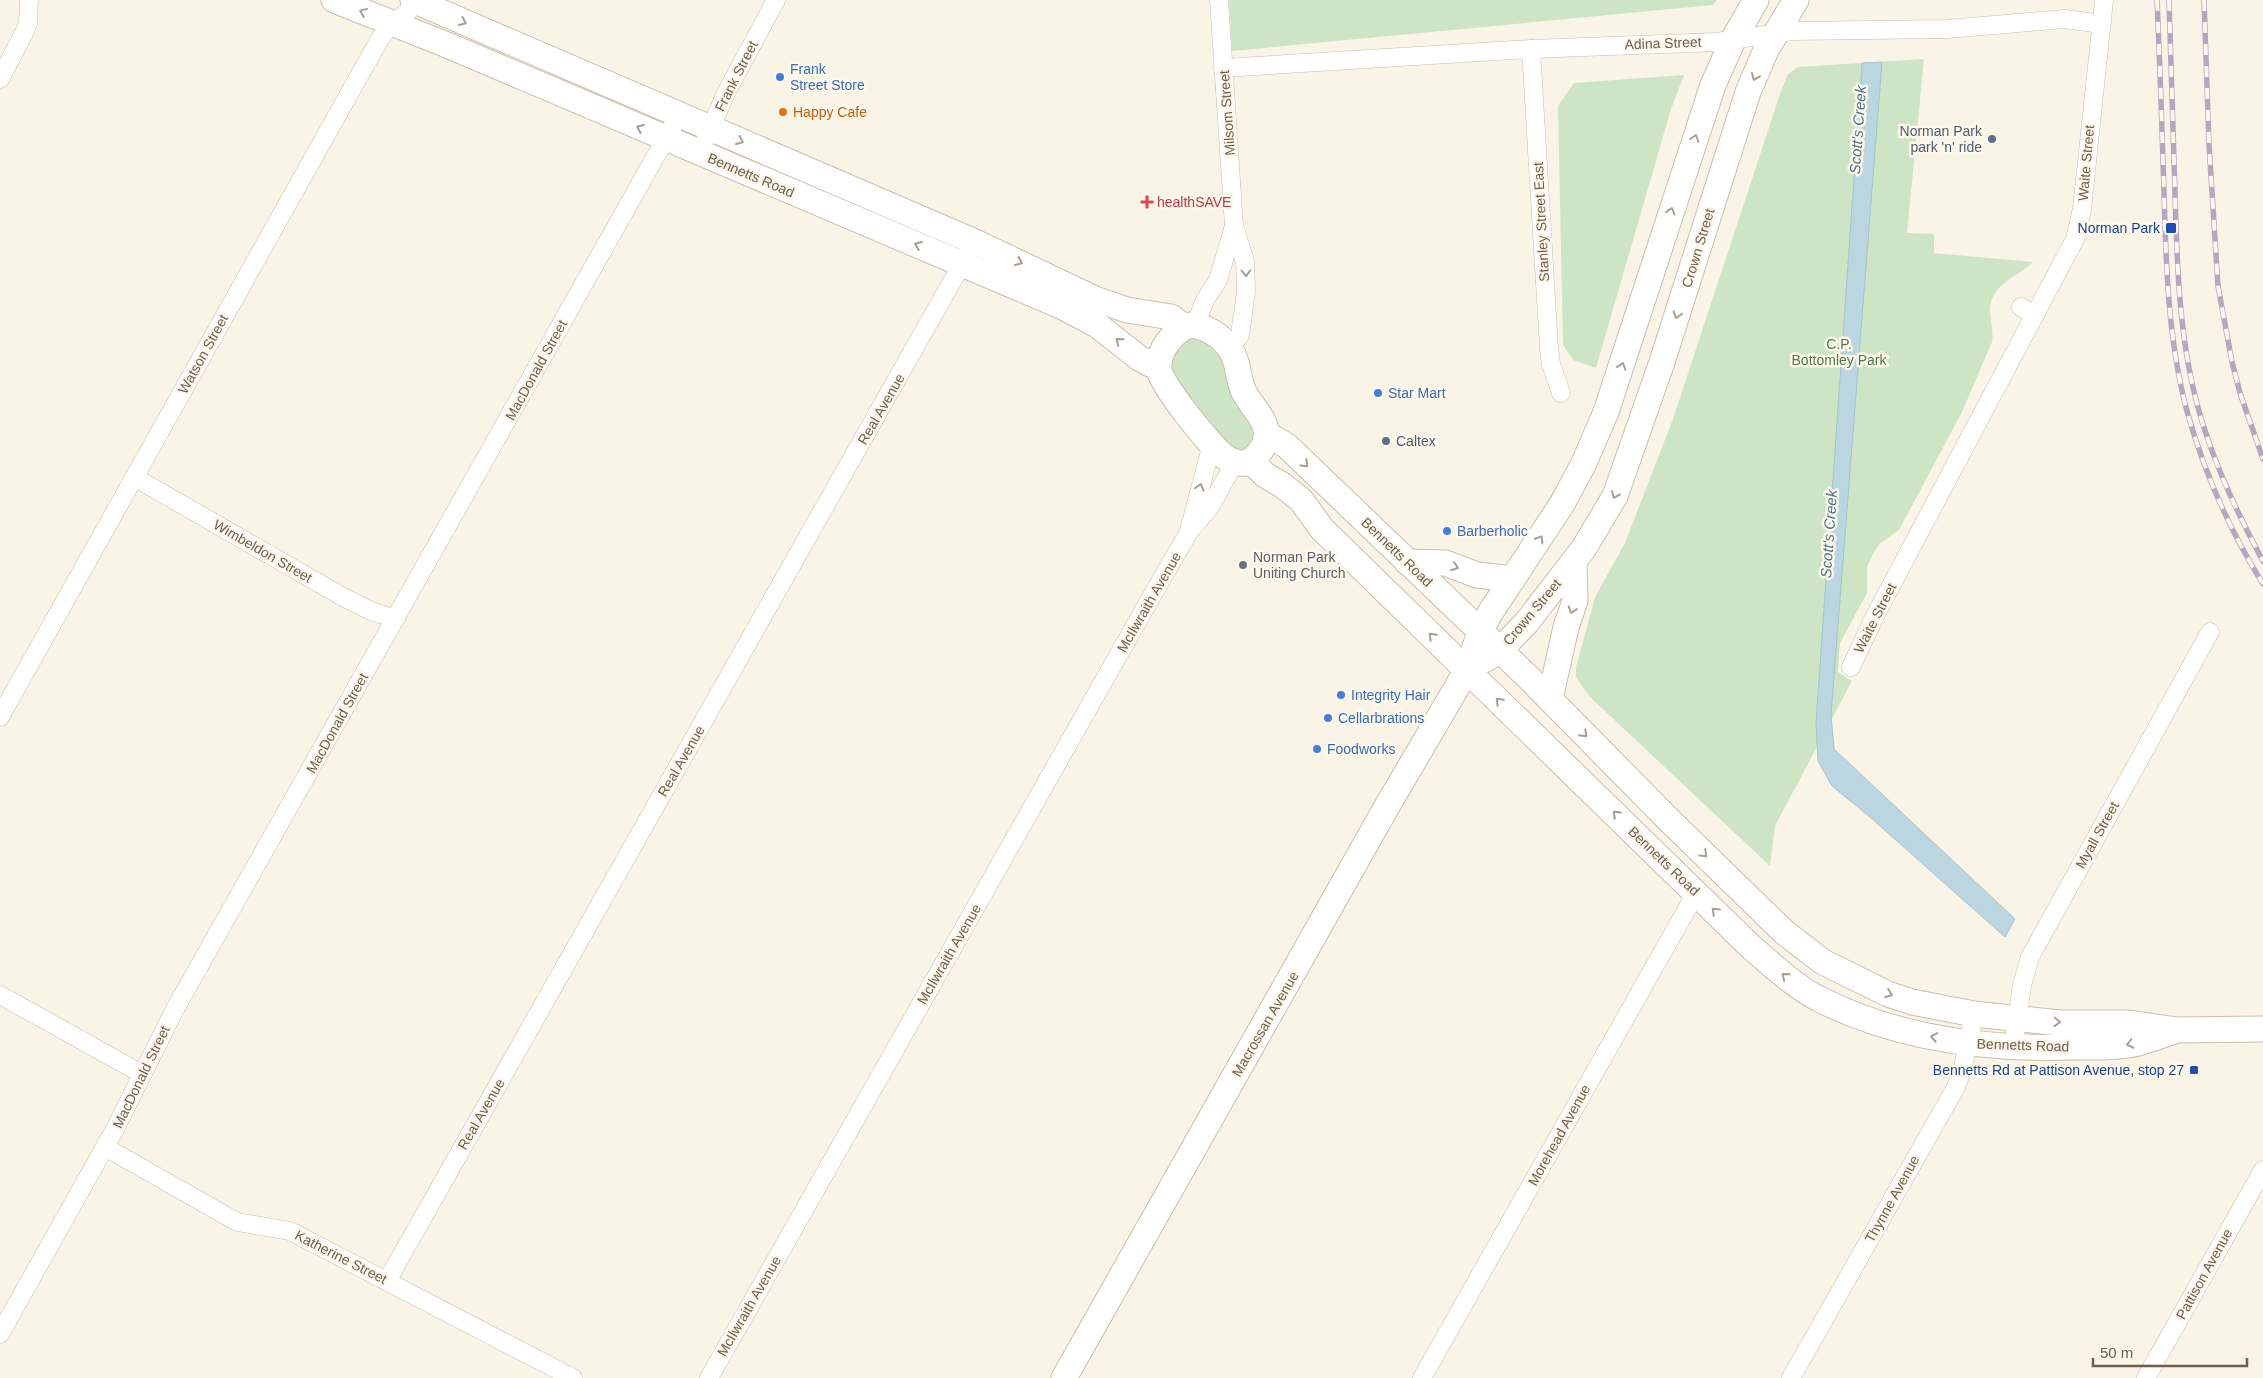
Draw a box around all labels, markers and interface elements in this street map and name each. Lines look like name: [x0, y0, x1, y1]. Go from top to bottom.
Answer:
one-way arrow: [359, 8, 368, 19]
one-way arrow: [458, 16, 467, 27]
street label: Adina Street: [1624, 34, 1702, 52]
street label: Frank Street: [711, 38, 761, 114]
place label: Frank Street Store: [790, 61, 865, 93]
street label: Milsom Street: [1216, 70, 1238, 156]
marker: Frank Street Store: [774, 71, 786, 83]
one-way arrow: [1750, 72, 1761, 81]
water label: Scott's Creek: [1846, 84, 1869, 175]
place label: Happy Cafe: [793, 104, 867, 120]
marker: Happy Cafe: [777, 106, 789, 118]
one-way arrow: [636, 123, 645, 134]
place label: Norman Park park 'n' ride: [1900, 123, 1983, 155]
street label: Waite Street: [2075, 124, 2097, 202]
marker: Norman Park park 'n' ride: [1986, 133, 1998, 145]
one-way arrow: [735, 134, 744, 145]
one-way arrow: [1689, 134, 1699, 143]
street label: Bennetts Road: [705, 150, 797, 200]
street label: Stanley Street East: [1530, 162, 1552, 282]
place label: healthSAVE: [1157, 194, 1231, 210]
marker: healthSAVE: [1141, 196, 1153, 208]
street label: Crown Street: [1678, 206, 1718, 289]
one-way arrow: [1666, 208, 1676, 216]
place label: Norman Park: [2078, 220, 2161, 236]
marker: Norman Park: [2164, 221, 2178, 235]
one-way arrow: [914, 241, 923, 252]
one-way arrow: [1014, 255, 1023, 266]
one-way arrow: [1240, 270, 1251, 278]
one-way arrow: [1673, 310, 1683, 318]
street label: Watson Street: [175, 311, 231, 396]
street label: MacDonald Street: [502, 317, 570, 423]
park label: C.P. Bottomley Park: [1792, 336, 1887, 368]
one-way arrow: [1115, 337, 1124, 346]
one-way arrow: [1616, 362, 1626, 371]
street label: Real Avenue: [854, 371, 908, 447]
place label: Star Mart: [1388, 385, 1446, 401]
marker: Star Mart: [1372, 387, 1384, 399]
place label: Caltex: [1396, 433, 1436, 449]
marker: Caltex: [1380, 435, 1392, 447]
one-way arrow: [1299, 458, 1308, 467]
one-way arrow: [1194, 482, 1205, 491]
water label: Scott's Creek: [1817, 488, 1840, 579]
one-way arrow: [1611, 490, 1622, 499]
street label: Bennetts Road: [1358, 514, 1436, 590]
street label: Wimbeldon Street: [211, 516, 315, 586]
place label: Barberholic: [1457, 523, 1528, 539]
marker: Barberholic: [1441, 525, 1453, 537]
one-way arrow: [1534, 535, 1544, 544]
street label: McIlwraith Avenue: [1114, 549, 1184, 655]
place label: Norman Park Uniting Church: [1253, 549, 1346, 581]
marker: Norman Park Uniting Church: [1237, 559, 1249, 571]
one-way arrow: [1450, 561, 1459, 571]
street label: Crown Street: [1500, 575, 1564, 648]
street label: Waite Street: [1851, 580, 1900, 656]
one-way arrow: [1568, 605, 1578, 613]
one-way arrow: [1429, 633, 1438, 642]
street label: MacDonald Street: [303, 670, 371, 776]
place label: Integrity Hair: [1351, 687, 1431, 703]
marker: Integrity Hair: [1335, 689, 1347, 701]
one-way arrow: [1496, 698, 1505, 707]
place label: Cellarbrations: [1338, 710, 1424, 726]
marker: Cellarbrations: [1322, 712, 1334, 724]
street label: Real Avenue: [654, 723, 708, 799]
one-way arrow: [1578, 728, 1587, 737]
place label: Foodworks: [1327, 741, 1395, 757]
marker: Foodworks: [1311, 743, 1323, 755]
street label: Myall Street: [2072, 799, 2122, 871]
one-way arrow: [1612, 811, 1621, 820]
street label: Bennetts Road: [1625, 823, 1703, 899]
one-way arrow: [1699, 848, 1708, 857]
street label: McIlwraith Avenue: [914, 901, 984, 1007]
one-way arrow: [1712, 908, 1721, 917]
street label: Macrossan Avenue: [1228, 968, 1302, 1079]
one-way arrow: [1781, 973, 1790, 982]
one-way arrow: [1885, 988, 1893, 998]
one-way arrow: [2053, 1017, 2061, 1028]
street label: MacDonald Street: [109, 1023, 173, 1131]
one-way arrow: [1929, 1032, 1938, 1043]
street label: Bennetts Road: [1976, 1035, 2070, 1055]
one-way arrow: [2125, 1038, 2134, 1049]
place label: Bennetts Rd at Pattison Avenue, stop 27: [1933, 1062, 2184, 1078]
marker: Bennetts Rd at Pattison Avenue, stop 27: [2188, 1064, 2200, 1076]
street label: Real Avenue: [454, 1076, 508, 1152]
street label: Morehead Avenue: [1525, 1081, 1594, 1188]
street label: Thynne Avenue: [1861, 1152, 1923, 1245]
street label: Pattison Avenue: [2173, 1226, 2236, 1322]
street label: Katherine Street: [292, 1227, 390, 1287]
street label: McIlwraith Avenue: [714, 1253, 784, 1359]
scale bar: [2093, 1336, 2247, 1368]
text: 50 m: [2100, 1344, 2133, 1361]

